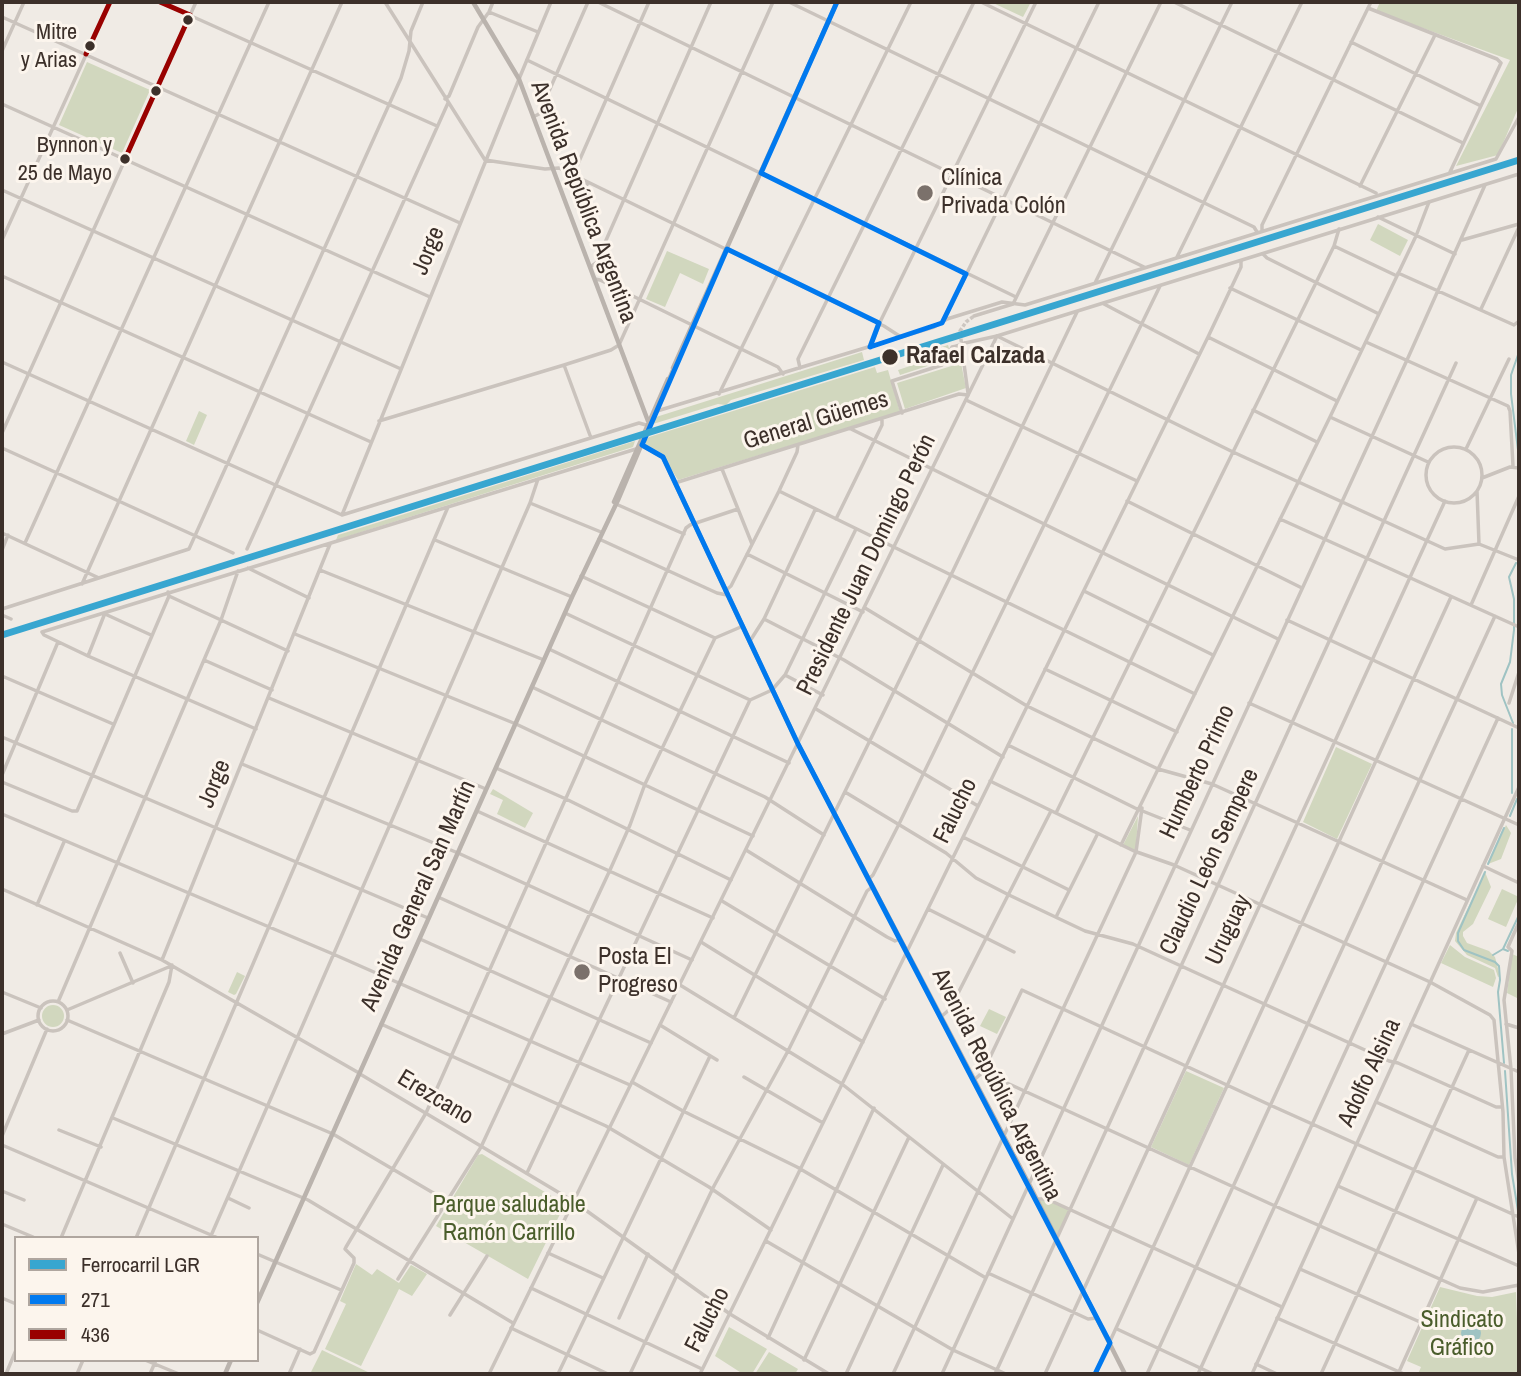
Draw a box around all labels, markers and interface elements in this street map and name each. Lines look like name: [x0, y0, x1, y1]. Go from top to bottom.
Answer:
unlabelled marker: [181, 13, 195, 27]
place label: Mitre y Arias: [21, 20, 77, 72]
marker: Mitre y Arias: [83, 39, 97, 53]
street label: Avenida República Argentina: [524, 77, 642, 327]
unlabelled marker: [149, 84, 163, 98]
place label: Bynnon y 25 de Mayo: [18, 133, 112, 184]
marker: Bynnon y 25 de Mayo: [118, 152, 132, 166]
place label: Clínica Privada Colón: [941, 165, 1066, 221]
marker: Clínica Privada Colón: [915, 183, 935, 203]
street label: Jorge: [406, 223, 452, 279]
place label: Rafael Calzada: [906, 343, 1045, 371]
marker: Rafael Calzada: [880, 347, 900, 367]
street label: General Güemes: [740, 385, 892, 457]
street label: Presidente Juan Domingo Perón: [791, 430, 943, 700]
street label: Humberto Primo: [1154, 700, 1242, 844]
street label: Jorge: [192, 756, 238, 812]
street label: Claudio León Sempere: [1154, 764, 1266, 960]
street label: Falucho: [928, 774, 984, 848]
street label: Avenida General San Martín: [355, 776, 483, 1016]
street label: Uruguay: [1200, 890, 1258, 970]
place label: Posta El Progreso: [598, 944, 678, 1000]
marker: Posta El Progreso: [572, 962, 592, 982]
street label: Avenida República Argentina: [925, 964, 1067, 1206]
street label: Adolfo Alsina: [1332, 1014, 1408, 1132]
street label: Erezcano: [392, 1064, 478, 1132]
park label: Parque saludable Ramón Carrillo: [432, 1192, 586, 1248]
legend: [14, 1236, 259, 1362]
text: Ferrocarril LGR: [81, 1250, 200, 1279]
street label: Falucho: [679, 1283, 737, 1357]
text: 271: [81, 1285, 110, 1314]
park label: Sindicato Gráfico: [1420, 1307, 1504, 1363]
text: 436: [81, 1320, 110, 1349]

